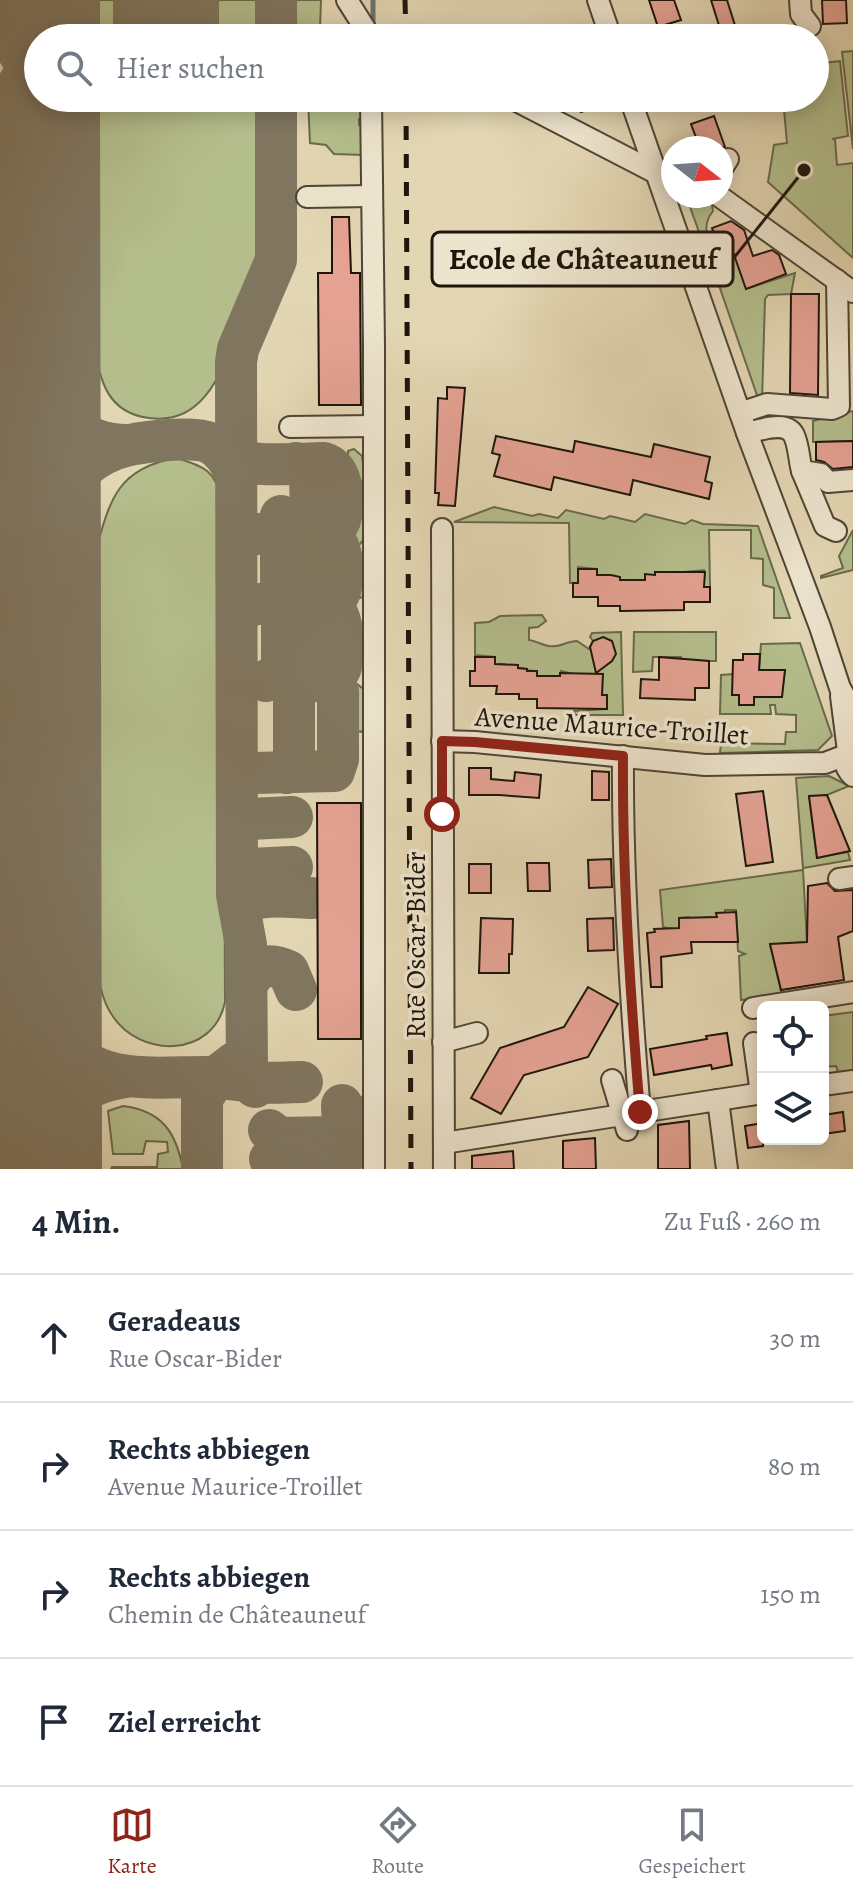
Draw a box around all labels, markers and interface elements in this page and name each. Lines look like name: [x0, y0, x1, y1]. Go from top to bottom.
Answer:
search box: [24, 24, 829, 112]
icon: search: [52, 46, 96, 90]
text: Hier suchen: [116, 48, 265, 88]
north arrow: [661, 136, 733, 208]
callout: Ecole de Châteauneuf: [432, 232, 733, 286]
text: Ecole de Châteauneuf: [449, 239, 721, 279]
street label: Avenue Maurice-Troillet: [473, 697, 750, 755]
route start: [424, 796, 460, 832]
street label: Rue Oscar-Bider: [397, 851, 435, 1039]
map controls: [757, 1001, 829, 1145]
button: locate: [757, 1001, 829, 1073]
button: layers: [757, 1073, 829, 1145]
route end: [622, 1094, 658, 1130]
text: 4 Min.: [32, 1198, 121, 1245]
text: Zu Fuß · 260 m: [664, 1204, 821, 1239]
text: Geradeaus: [108, 1301, 241, 1341]
icon: ahead: [32, 1316, 76, 1360]
text: 30 m: [770, 1321, 821, 1356]
text: Rue Oscar-Bider: [108, 1341, 282, 1376]
text: Rechts abbiegen: [108, 1429, 310, 1469]
icon: right: [32, 1444, 76, 1488]
text: 80 m: [768, 1449, 821, 1484]
text: Avenue Maurice-Troillet: [108, 1469, 362, 1504]
text: Rechts abbiegen: [108, 1557, 310, 1597]
icon: right: [32, 1572, 76, 1616]
text: 150 m: [760, 1577, 821, 1612]
text: Chemin de Châteauneuf: [108, 1597, 366, 1632]
icon: arrive: [32, 1700, 76, 1744]
text: Ziel erreicht: [108, 1702, 261, 1742]
tab: Karte: [107, 1803, 157, 1881]
tab: Route: [371, 1803, 424, 1881]
tab: Gespeichert: [638, 1803, 746, 1881]

